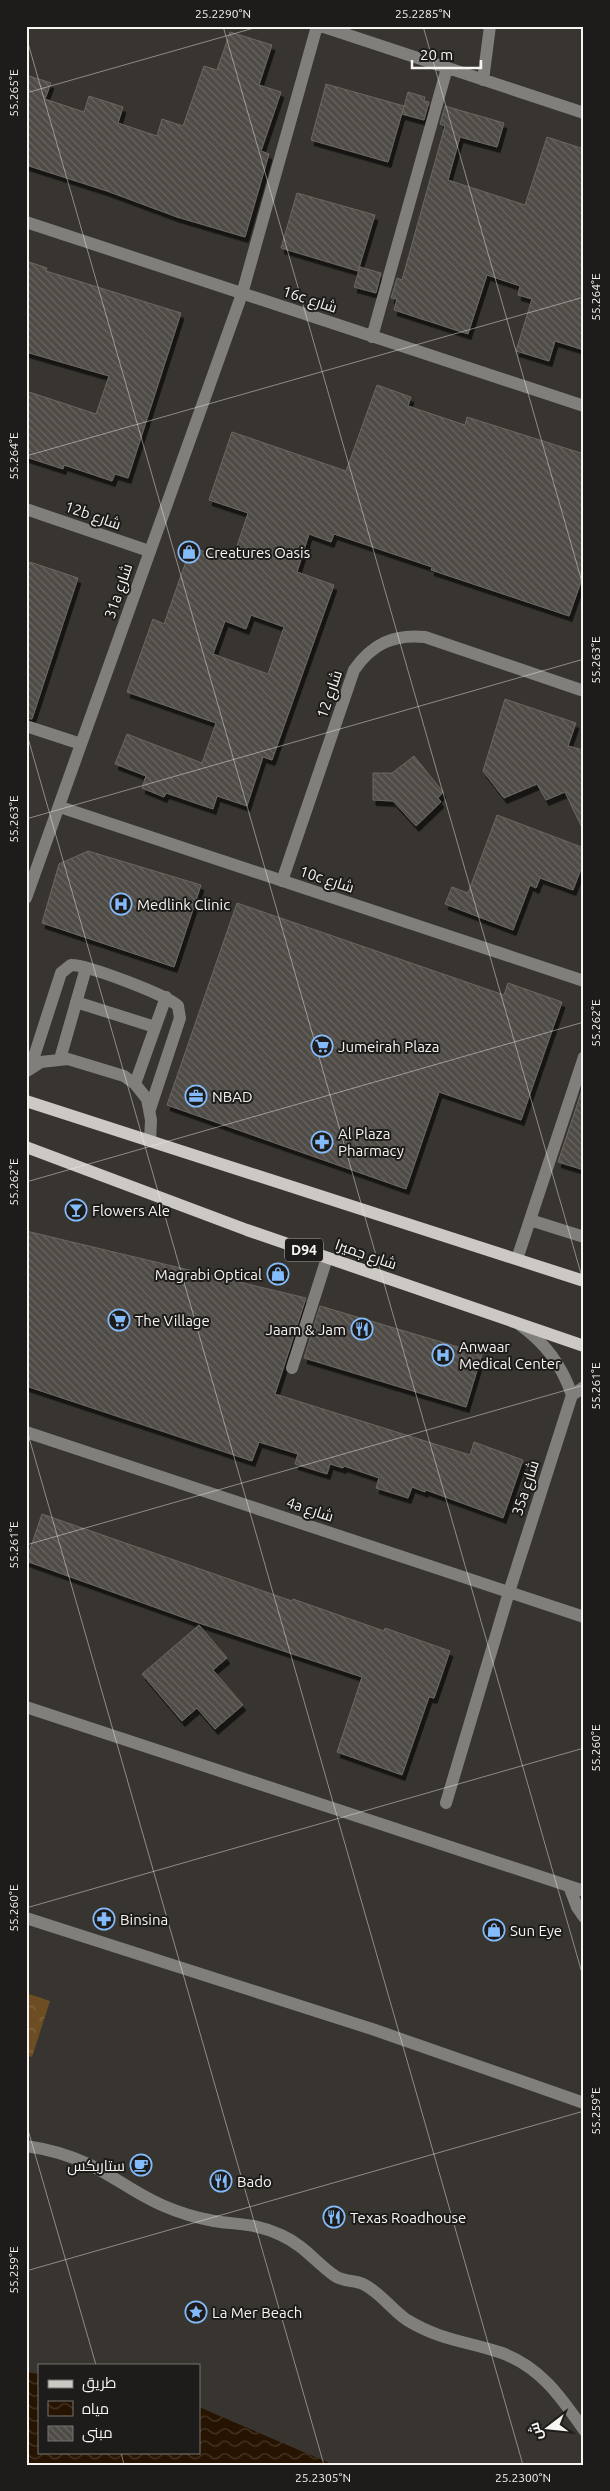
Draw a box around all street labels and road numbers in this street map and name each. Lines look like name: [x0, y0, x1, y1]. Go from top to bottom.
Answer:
street label: 16c شارع: [280, 282, 339, 319]
street label: 12b شارع: [62, 497, 123, 535]
street label: 31a شارع: [101, 561, 138, 622]
street label: شارع 12: [313, 668, 348, 721]
street label: 10c شارع: [297, 862, 356, 899]
street label: شارع جميرا: [332, 1236, 399, 1275]
road number: D94: [285, 1238, 323, 1262]
street label: 35a شارع: [508, 1458, 545, 1519]
street label: 4a شارع: [283, 1493, 336, 1527]

